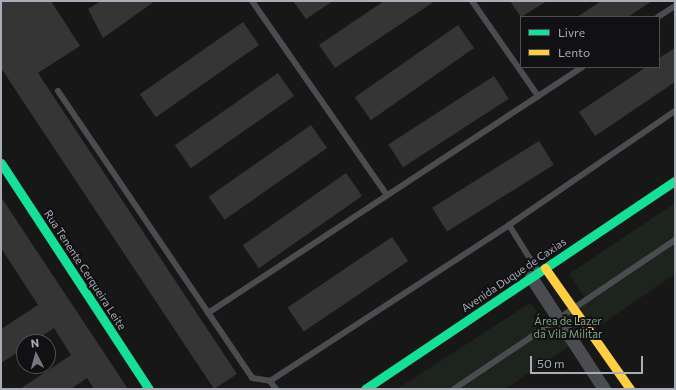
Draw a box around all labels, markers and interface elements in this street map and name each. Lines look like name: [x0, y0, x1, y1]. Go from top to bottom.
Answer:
legend: [520, 16, 660, 68]
text: Livre: [558, 25, 585, 39]
text: Lento: [558, 45, 590, 59]
street label: Rua Tenente Cerqueira Leite: [41, 208, 129, 332]
street label: Avenida Duque de Caxias: [459, 235, 569, 315]
park label: Área de Lazer da Vila Militar: [534, 315, 602, 341]
north arrow: [16, 334, 56, 374]
text: N: [30, 336, 40, 349]
scale bar: [532, 348, 645, 374]
text: 50 m: [537, 356, 565, 370]

